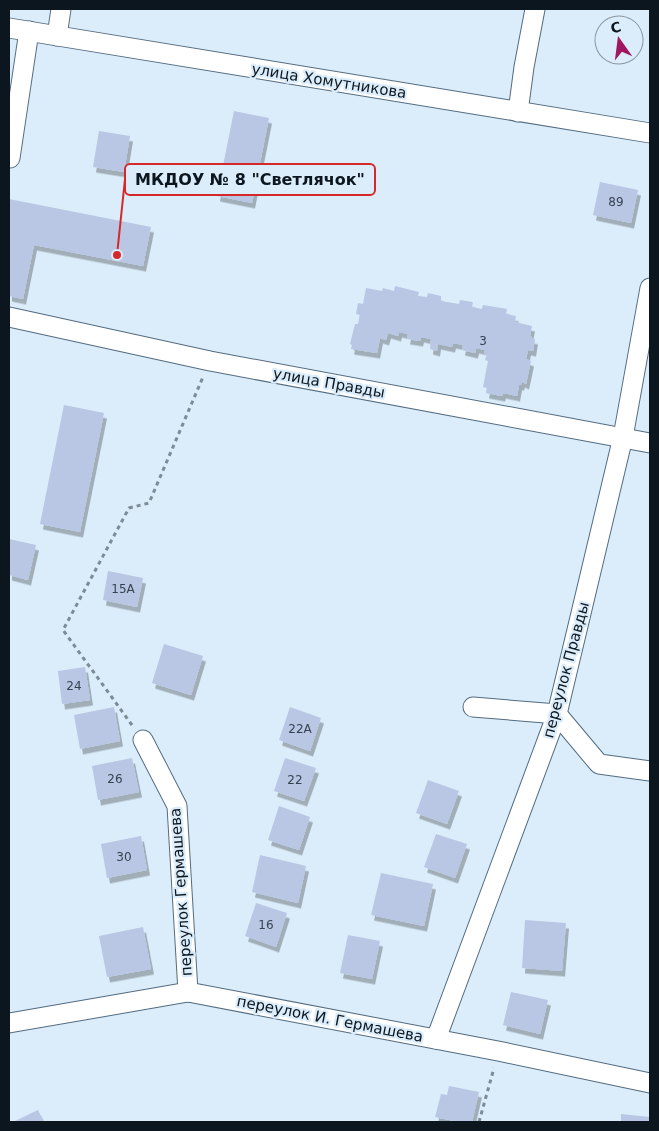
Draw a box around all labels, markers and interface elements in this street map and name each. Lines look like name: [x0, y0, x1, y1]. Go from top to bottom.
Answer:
north arrow: [594, 15, 644, 65]
text: С: [609, 18, 623, 36]
street label: улица Хомутникова: [250, 60, 408, 102]
callout: МКДОУ № 8 "Светлячок": [125, 164, 375, 195]
text: МКДОУ № 8 "Светлячок": [135, 170, 365, 189]
house number: 89: [608, 195, 624, 209]
house number: 3: [479, 334, 487, 348]
street label: улица Правды: [272, 364, 386, 402]
house number: 15А: [111, 582, 136, 596]
street label: переулок Правды: [539, 600, 593, 740]
house number: 24: [66, 679, 82, 693]
house number: 22А: [288, 722, 313, 736]
house number: 26: [107, 772, 123, 786]
house number: 22: [287, 773, 303, 787]
street label: переулок Гермашева: [166, 807, 196, 977]
house number: 30: [116, 850, 132, 864]
house number: 16: [258, 918, 274, 932]
street label: переулок И. Гермашева: [235, 992, 425, 1046]

